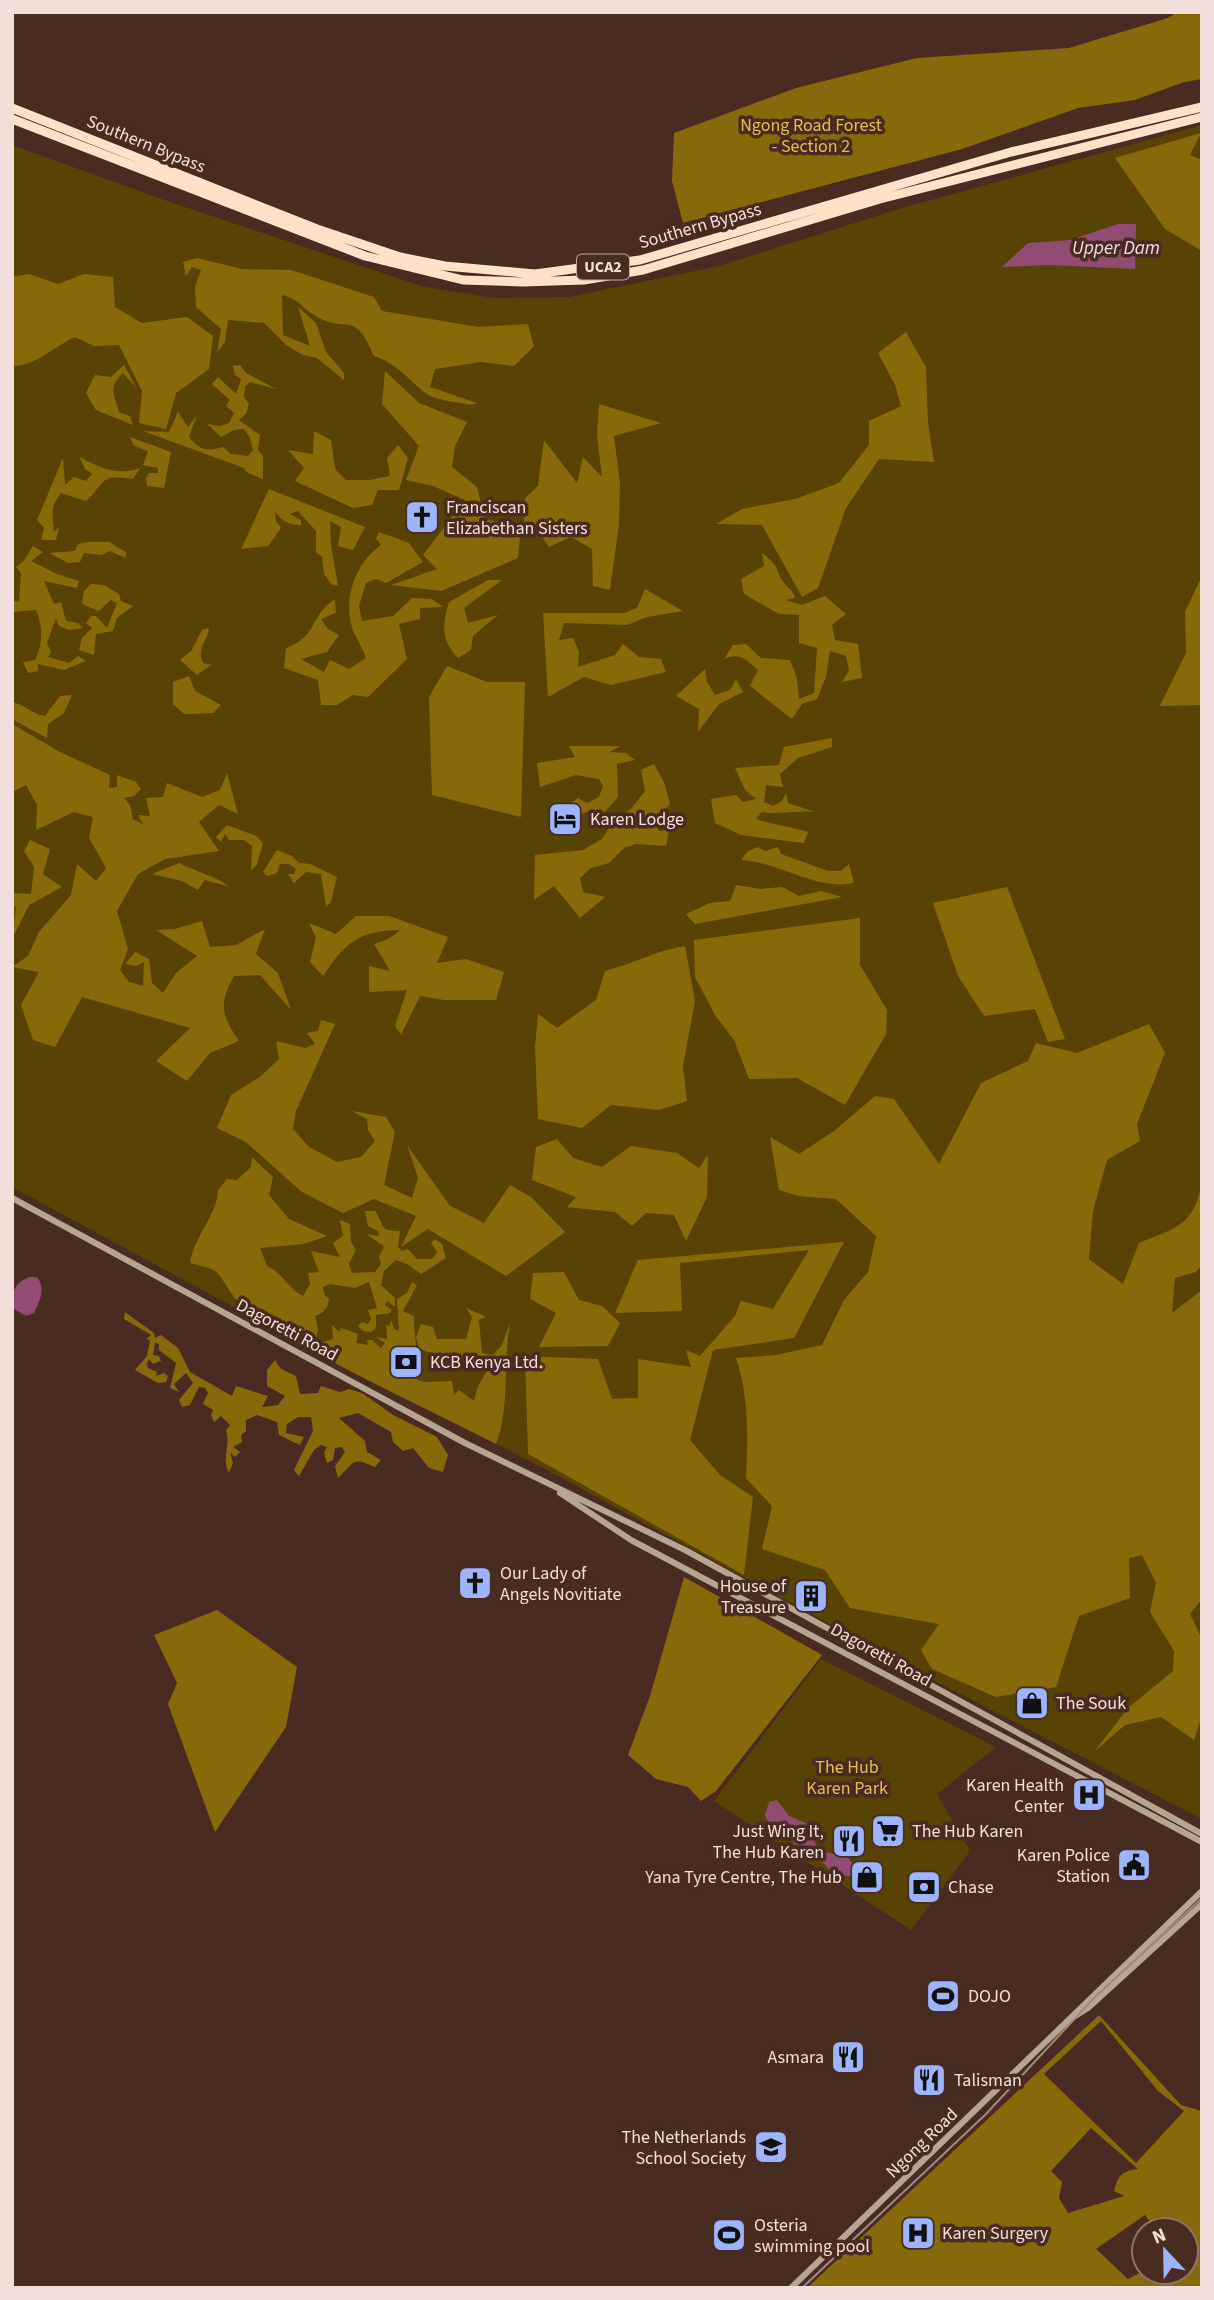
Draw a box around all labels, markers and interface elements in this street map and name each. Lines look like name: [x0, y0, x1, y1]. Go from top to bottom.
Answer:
street label: Southern Bypass: [83, 109, 209, 179]
park label: Ngong Road Forest - Section 2: [740, 113, 882, 159]
street label: Southern Bypass: [636, 197, 764, 255]
water label: Upper Dam: [1072, 235, 1160, 262]
road number: UCA2: [577, 255, 629, 280]
place label: Franciscan Elizabethan Sisters: [446, 495, 588, 541]
church icon: Franciscan Elizabethan Sisters: [403, 498, 441, 536]
hotel icon: Karen Lodge: [546, 800, 584, 838]
place label: Karen Lodge: [590, 807, 684, 832]
street label: Dagoretti Road: [232, 1293, 342, 1367]
bank icon: KCB Kenya Ltd.: [387, 1343, 425, 1381]
place label: KCB Kenya Ltd.: [430, 1350, 543, 1375]
place label: Our Lady of Angels Novitiate: [500, 1561, 621, 1607]
church icon: Our Lady of Angels Novitiate: [456, 1564, 494, 1602]
place label: House of Treasure: [720, 1574, 787, 1620]
building icon: House of Treasure: [792, 1577, 830, 1615]
street label: Dagoretti Road: [826, 1617, 936, 1693]
shop icon: The Souk: [1013, 1684, 1051, 1722]
place label: The Souk: [1056, 1691, 1126, 1716]
park label: The Hub Karen Park: [806, 1755, 888, 1801]
place label: Karen Health Center: [966, 1773, 1065, 1819]
hospital icon: Karen Health Center: [1070, 1776, 1108, 1814]
supermarket icon: The Hub Karen: [869, 1812, 907, 1850]
place label: Just Wing It, The Hub Karen: [713, 1819, 824, 1865]
place label: The Hub Karen: [912, 1819, 1023, 1844]
restaurant icon: Just Wing It, The Hub Karen: [830, 1822, 868, 1860]
place label: Karen Police Station: [1017, 1843, 1110, 1889]
public building icon: Karen Police Station: [1115, 1846, 1153, 1884]
shop icon: Yana Tyre Centre, The Hub: [848, 1858, 886, 1896]
place label: Yana Tyre Centre, The Hub: [644, 1865, 842, 1890]
bank icon: Chase: [905, 1868, 943, 1906]
place label: Chase: [948, 1875, 994, 1900]
sports icon: DOJO: [924, 1977, 962, 2015]
place label: DOJO: [968, 1984, 1011, 2009]
restaurant icon: Asmara: [829, 2038, 867, 2076]
place label: Asmara: [767, 2045, 824, 2070]
restaurant icon: Talisman: [910, 2061, 948, 2099]
place label: Talisman: [954, 2068, 1022, 2093]
street label: Ngong Road: [880, 2102, 964, 2184]
place label: The Netherlands School Society: [622, 2125, 747, 2171]
school or university icon: The Netherlands School Society: [752, 2128, 790, 2166]
place label: Osteria swimming pool: [754, 2213, 870, 2259]
hospital icon: Karen Surgery: [899, 2214, 937, 2252]
sports icon: Osteria swimming pool: [710, 2216, 748, 2254]
north arrow: [1130, 2216, 1200, 2286]
place label: Karen Surgery: [942, 2221, 1049, 2246]
text: N: [1148, 2222, 1170, 2252]

